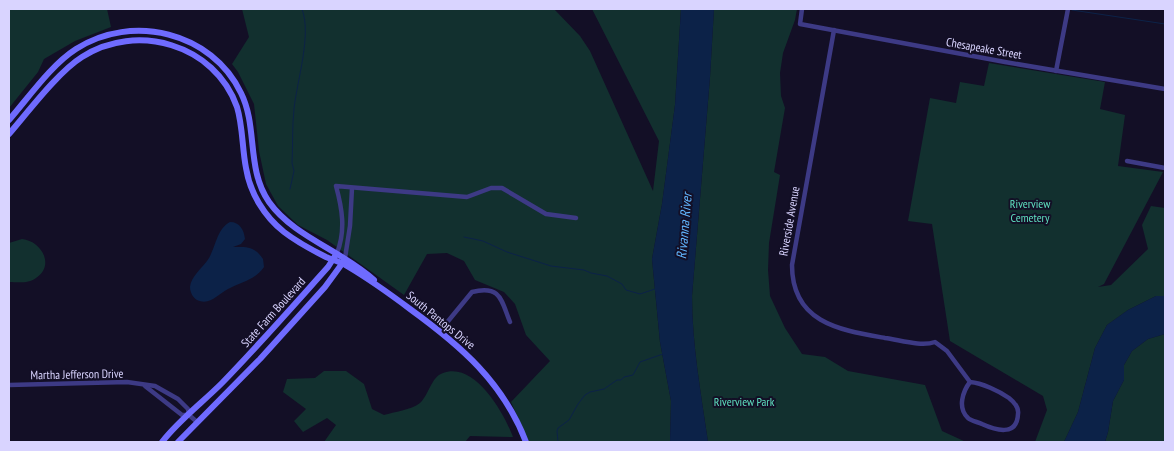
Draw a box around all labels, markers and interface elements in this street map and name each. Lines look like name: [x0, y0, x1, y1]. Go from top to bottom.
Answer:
street label: Chesapeake Street: [945, 34, 1024, 62]
street label: Riverside Avenue: [775, 185, 803, 257]
water label: Rivanna River: [672, 190, 696, 260]
park label: Riverview Cemetery: [1010, 196, 1051, 225]
street label: State Farm Boulevard: [238, 274, 308, 350]
street label: South Pantops Drive: [404, 288, 478, 352]
street label: Martha Jefferson Drive: [30, 366, 124, 382]
park label: Riverview Park: [714, 394, 775, 409]

